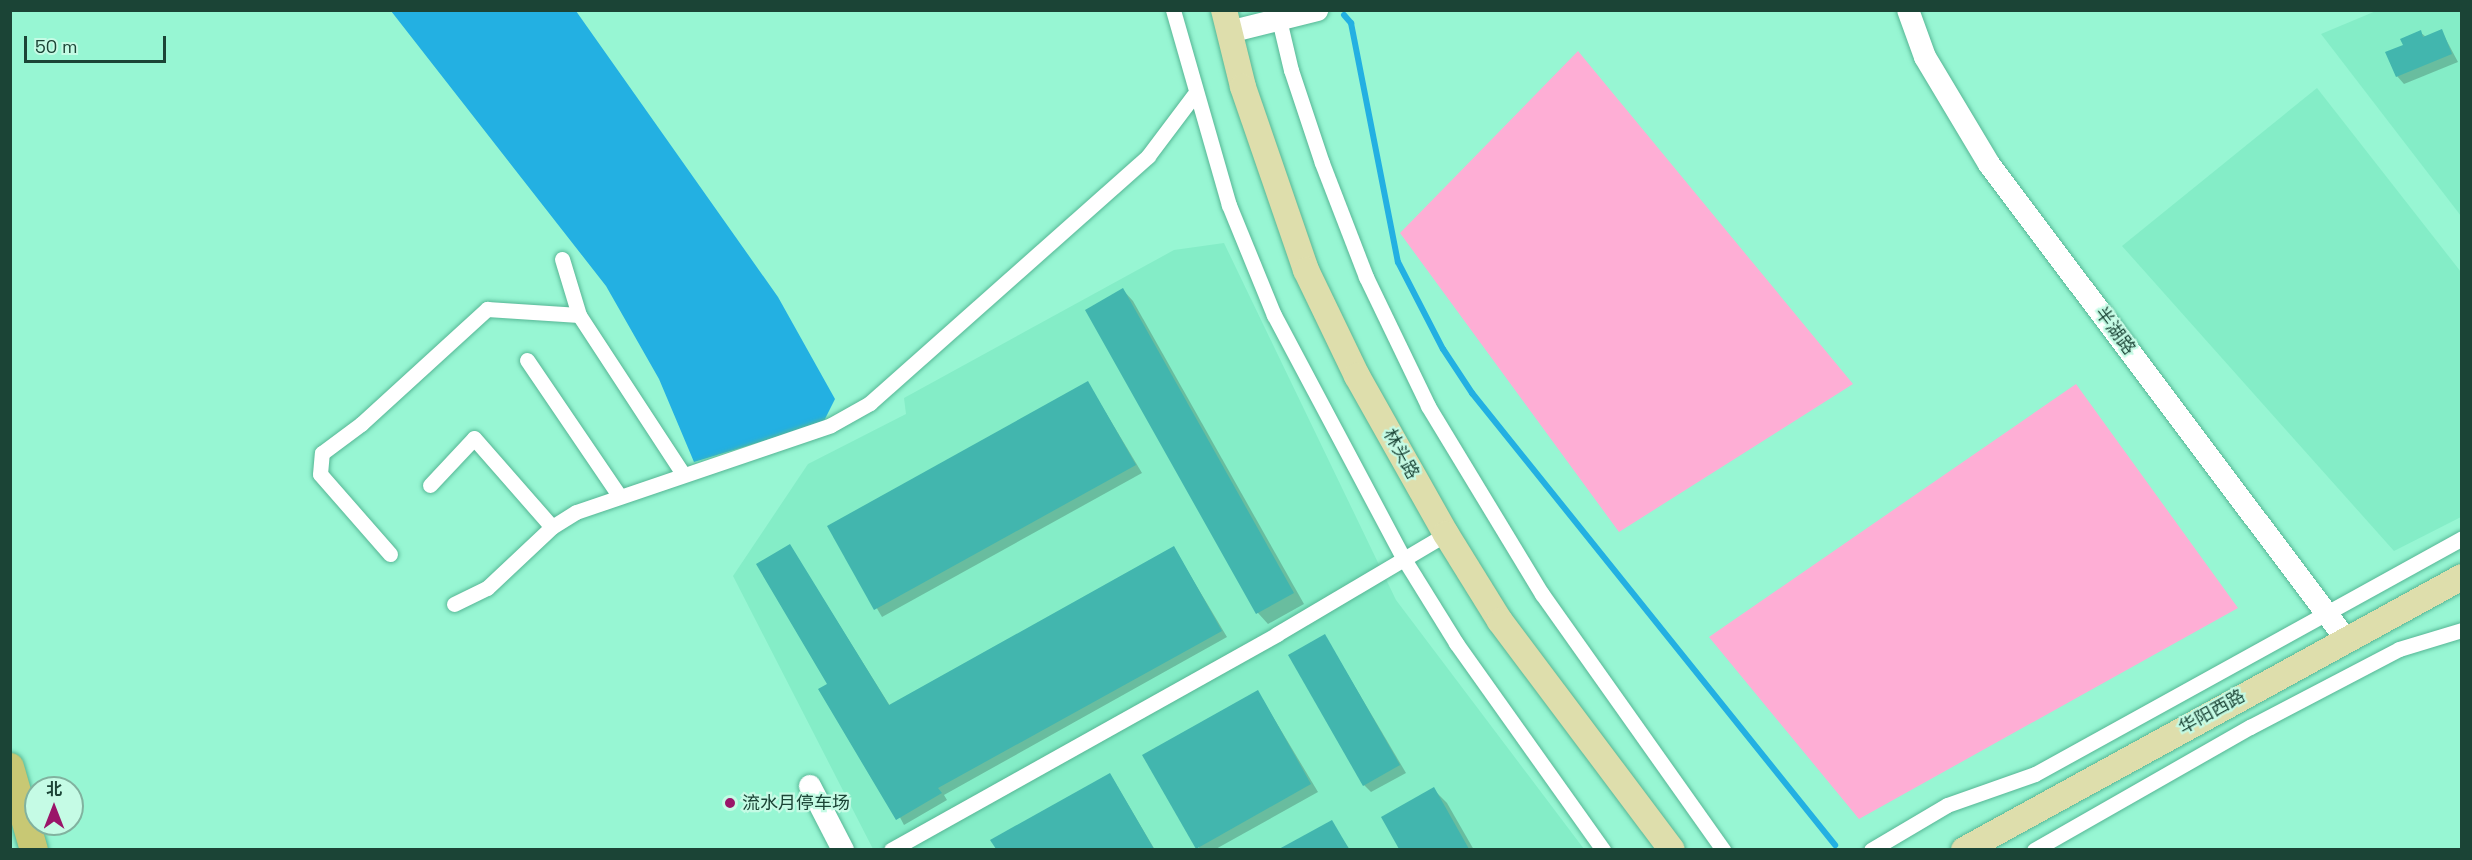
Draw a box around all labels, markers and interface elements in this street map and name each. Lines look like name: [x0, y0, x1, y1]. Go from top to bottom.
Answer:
scale bar: [27, 24, 170, 62]
text: 50 m: [35, 35, 77, 58]
street label: 半湖路: [2090, 303, 2140, 359]
street label: 林头路: [1378, 425, 1424, 483]
street label: 华阳西路: [2175, 685, 2249, 739]
north arrow: [24, 776, 84, 836]
text: 北: [46, 779, 62, 800]
place label: 流水月停车场: [742, 792, 850, 814]
marker: 流水月停车场: [723, 796, 737, 810]

